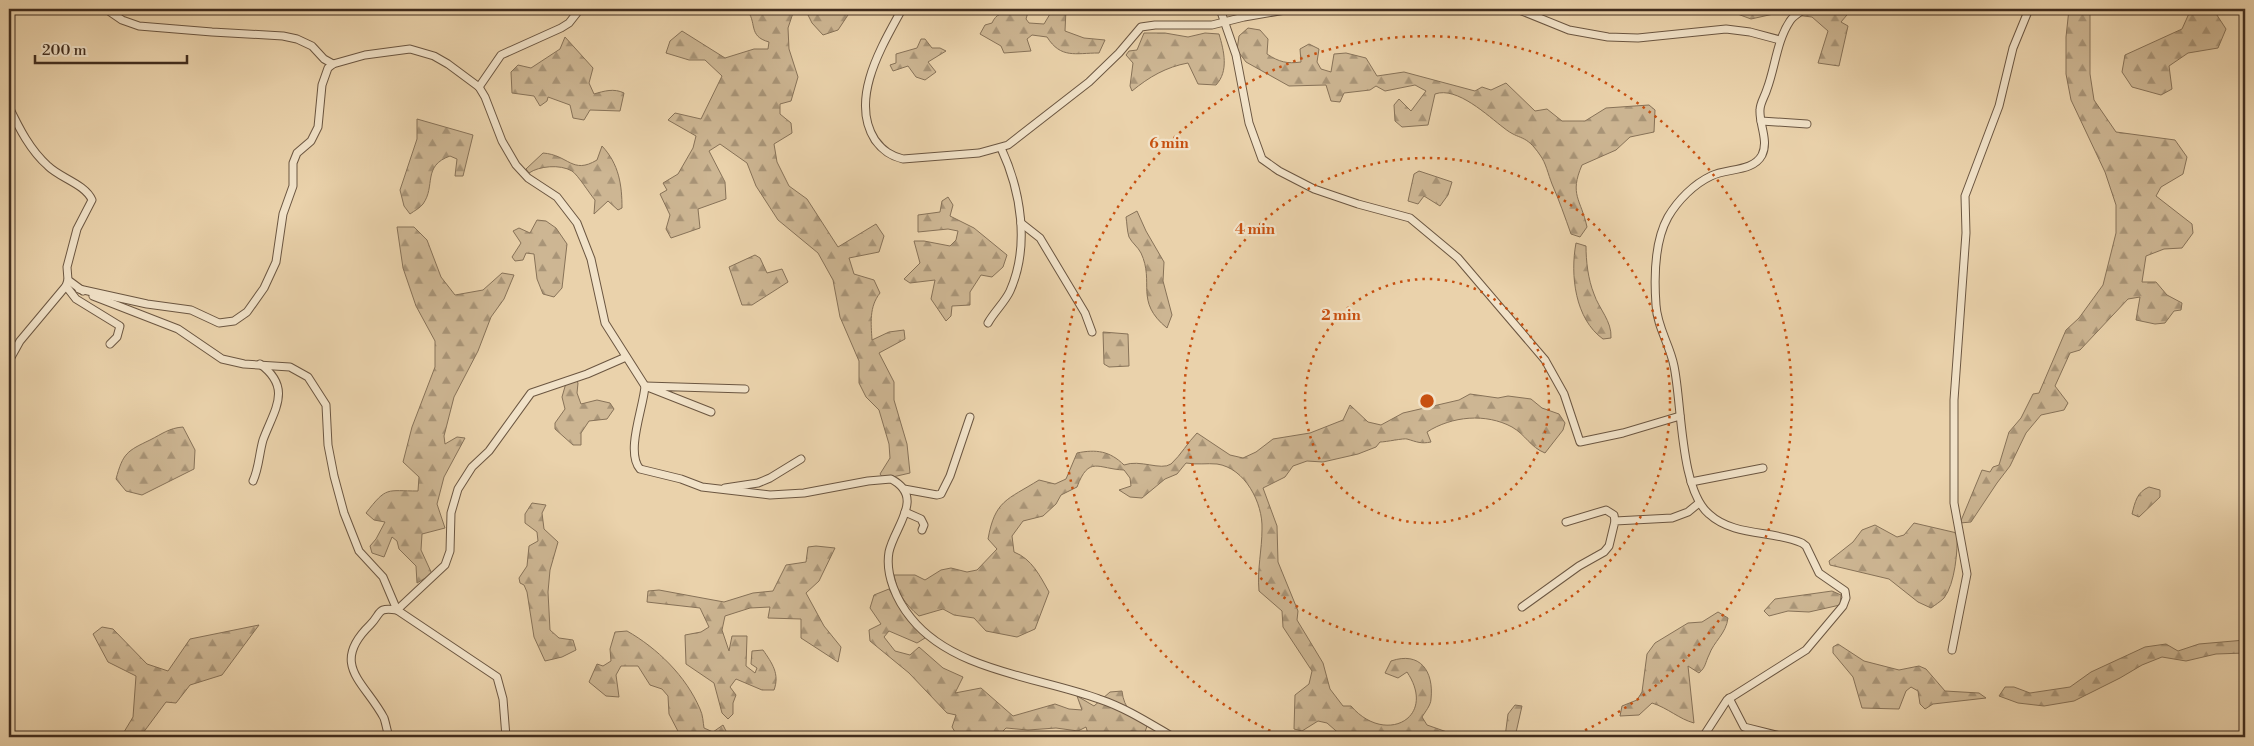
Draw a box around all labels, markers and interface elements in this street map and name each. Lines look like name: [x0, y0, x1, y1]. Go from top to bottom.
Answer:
scale bar: [35, 32, 188, 64]
text: 200 m: [42, 41, 87, 60]
text: 6 min: [1149, 134, 1190, 153]
text: 4 min: [1235, 220, 1276, 239]
text: 2 min: [1321, 306, 1361, 325]
centre of rings: [1418, 392, 1436, 410]

